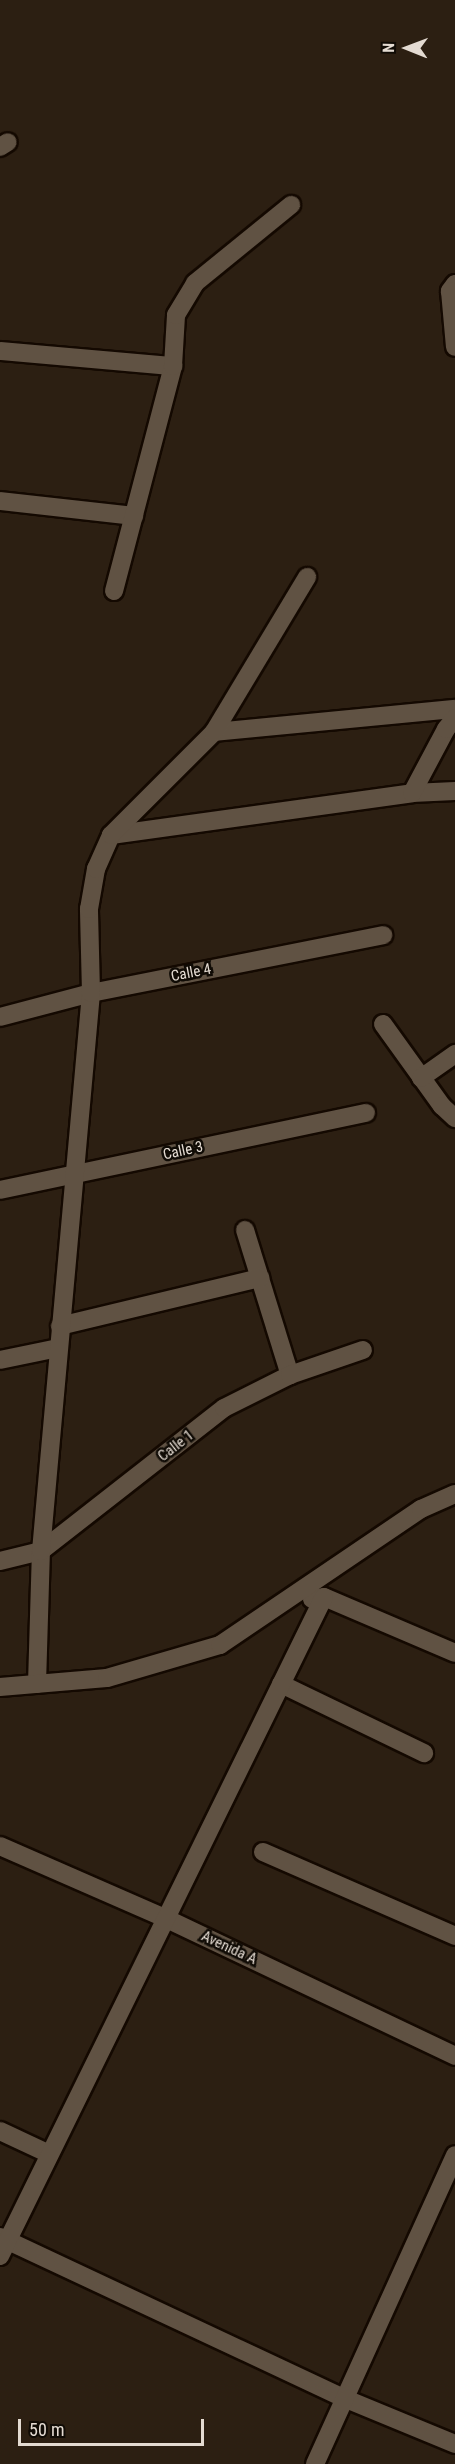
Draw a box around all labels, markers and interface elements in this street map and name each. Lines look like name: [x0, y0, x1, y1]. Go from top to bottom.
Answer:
north arrow: [377, 18, 437, 78]
text: N: [379, 43, 398, 53]
street label: Calle 4: [169, 960, 213, 986]
street label: Calle 3: [161, 1138, 205, 1164]
street label: Calle 1: [155, 1426, 197, 1466]
street label: Avenida A: [198, 1927, 260, 1969]
scale bar: [21, 2407, 207, 2445]
text: 50 m: [29, 2419, 64, 2440]

